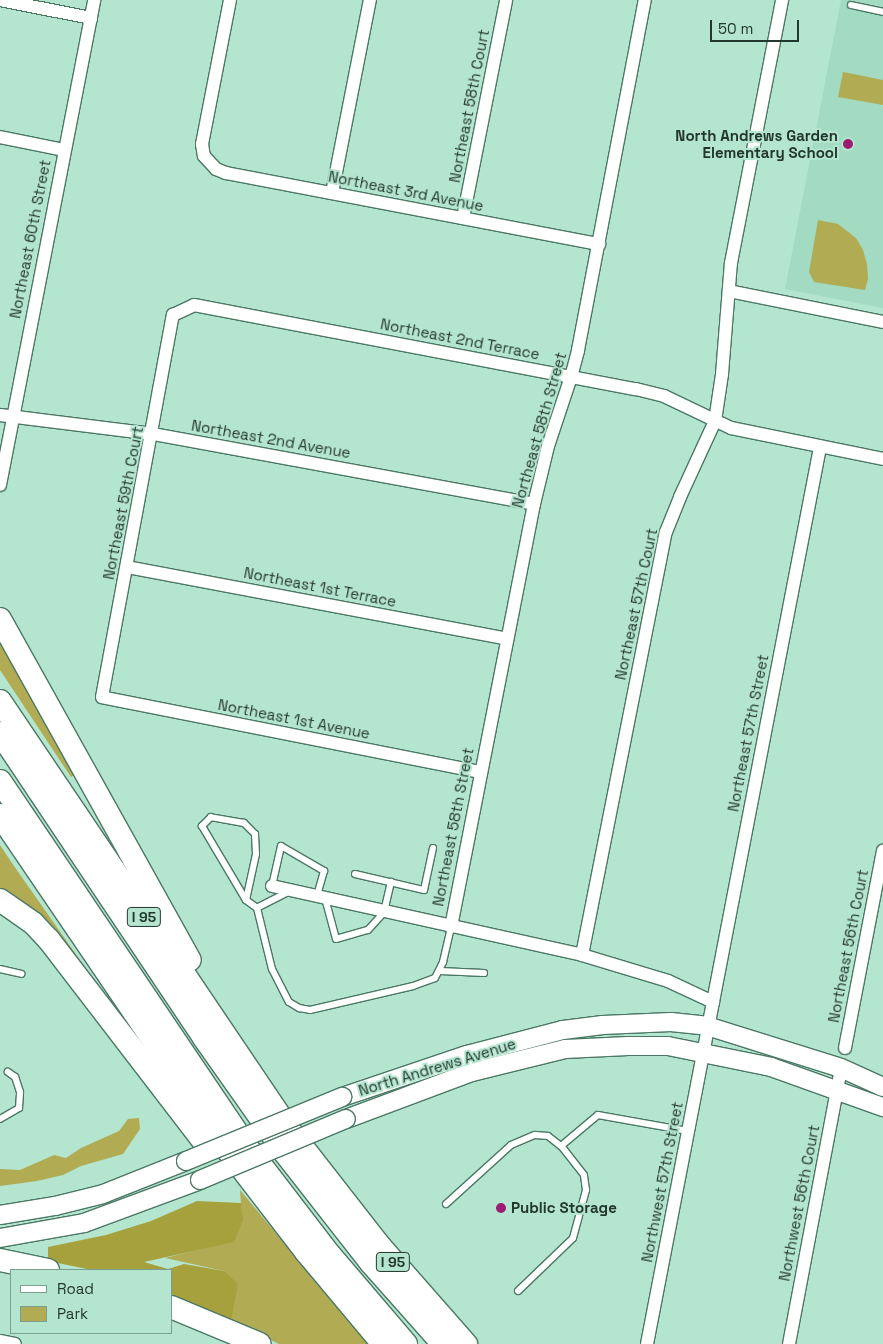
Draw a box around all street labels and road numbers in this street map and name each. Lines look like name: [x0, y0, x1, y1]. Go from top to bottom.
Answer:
street label: Northeast 58th Court: [445, 28, 493, 184]
street label: Northeast 60th Street: [6, 158, 54, 320]
street label: Northeast 3rd Avenue: [327, 167, 485, 215]
street label: Northeast 2nd Terrace: [379, 315, 541, 363]
street label: Northeast 58th Street: [508, 350, 570, 510]
street label: Northeast 2nd Avenue: [190, 416, 352, 462]
street label: Northeast 59th Court: [99, 425, 147, 581]
street label: Northeast 57th Court: [611, 526, 661, 682]
street label: Northeast 1st Terrace: [242, 563, 398, 611]
street label: Northeast 57th Street: [724, 653, 772, 813]
street label: Northeast 1st Avenue: [216, 695, 372, 743]
street label: Northeast 58th Street: [429, 746, 477, 908]
street label: Northeast 56th Court: [824, 868, 872, 1024]
road number: I 95: [126, 906, 162, 929]
street label: North Andrews Avenue: [356, 1034, 518, 1100]
street label: Northwest 57th Street: [638, 1100, 686, 1264]
street label: Northwest 56th Court: [775, 1123, 823, 1283]
road number: I 95: [376, 1250, 410, 1274]

